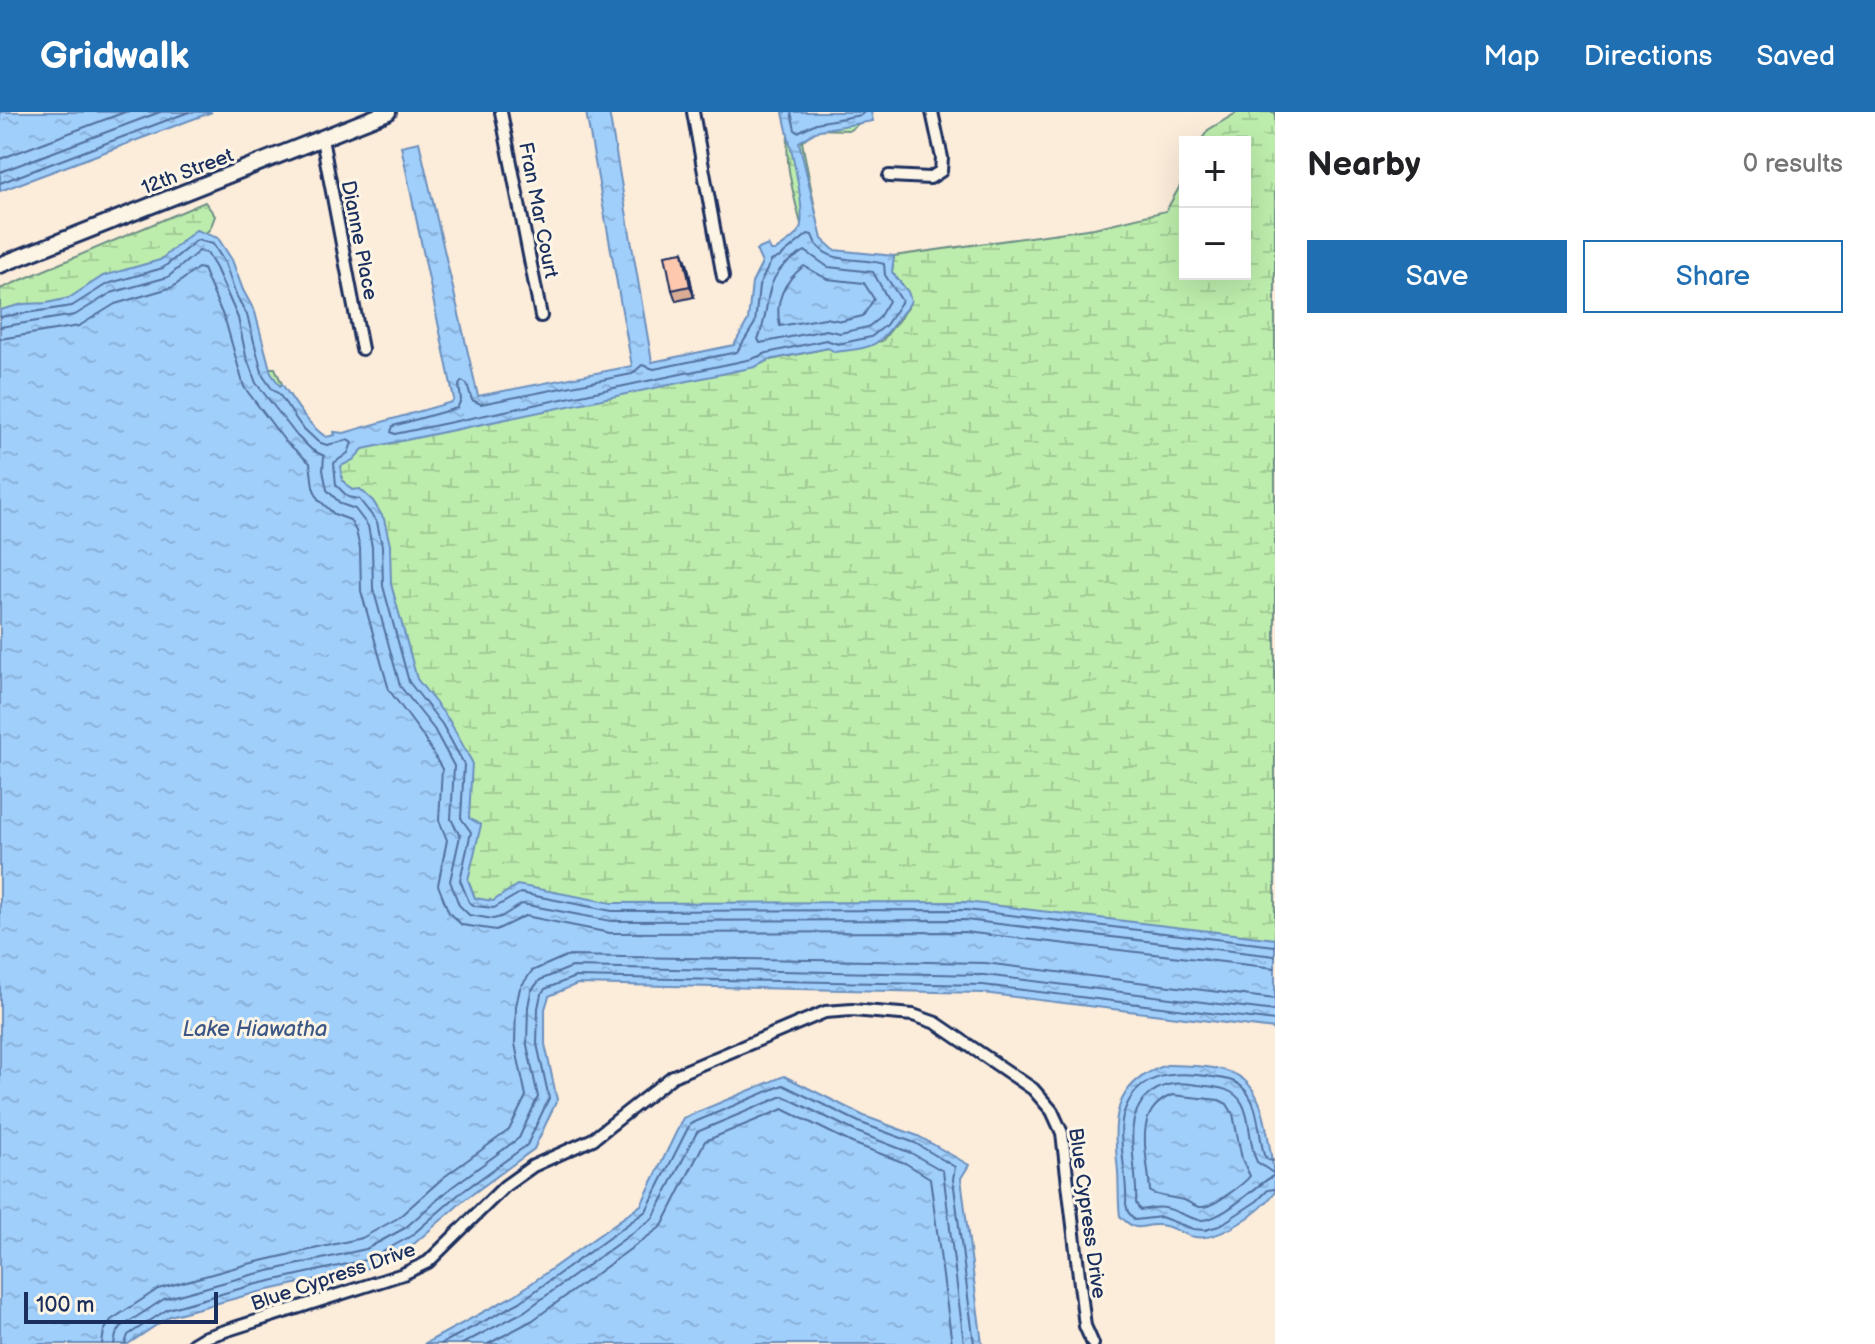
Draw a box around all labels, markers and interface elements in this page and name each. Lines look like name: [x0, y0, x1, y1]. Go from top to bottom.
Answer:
text: Gridwalk: [40, 34, 189, 79]
text: Map: [1483, 40, 1540, 73]
text: Directions: [1584, 40, 1712, 73]
text: Saved: [1756, 40, 1835, 73]
map controls: [1179, 136, 1251, 280]
button: +: [1179, 136, 1251, 208]
street label: Fran Mar Court: [513, 140, 563, 280]
street label: 12th Street: [138, 143, 237, 200]
text: Nearby: [1307, 144, 1421, 185]
text: 0 results: [1743, 149, 1843, 180]
street label: Dianne Place: [336, 178, 382, 302]
button: −: [1179, 208, 1251, 280]
button: Save: [1307, 240, 1567, 313]
button: Share: [1583, 240, 1843, 313]
water label: Lake Hiawatha: [183, 1016, 327, 1043]
street label: Blue Cypress Drive: [1063, 1126, 1111, 1300]
street label: Blue Cypress Drive: [248, 1238, 419, 1316]
scale bar: [24, 1288, 218, 1324]
text: 100 m: [36, 1292, 95, 1319]

